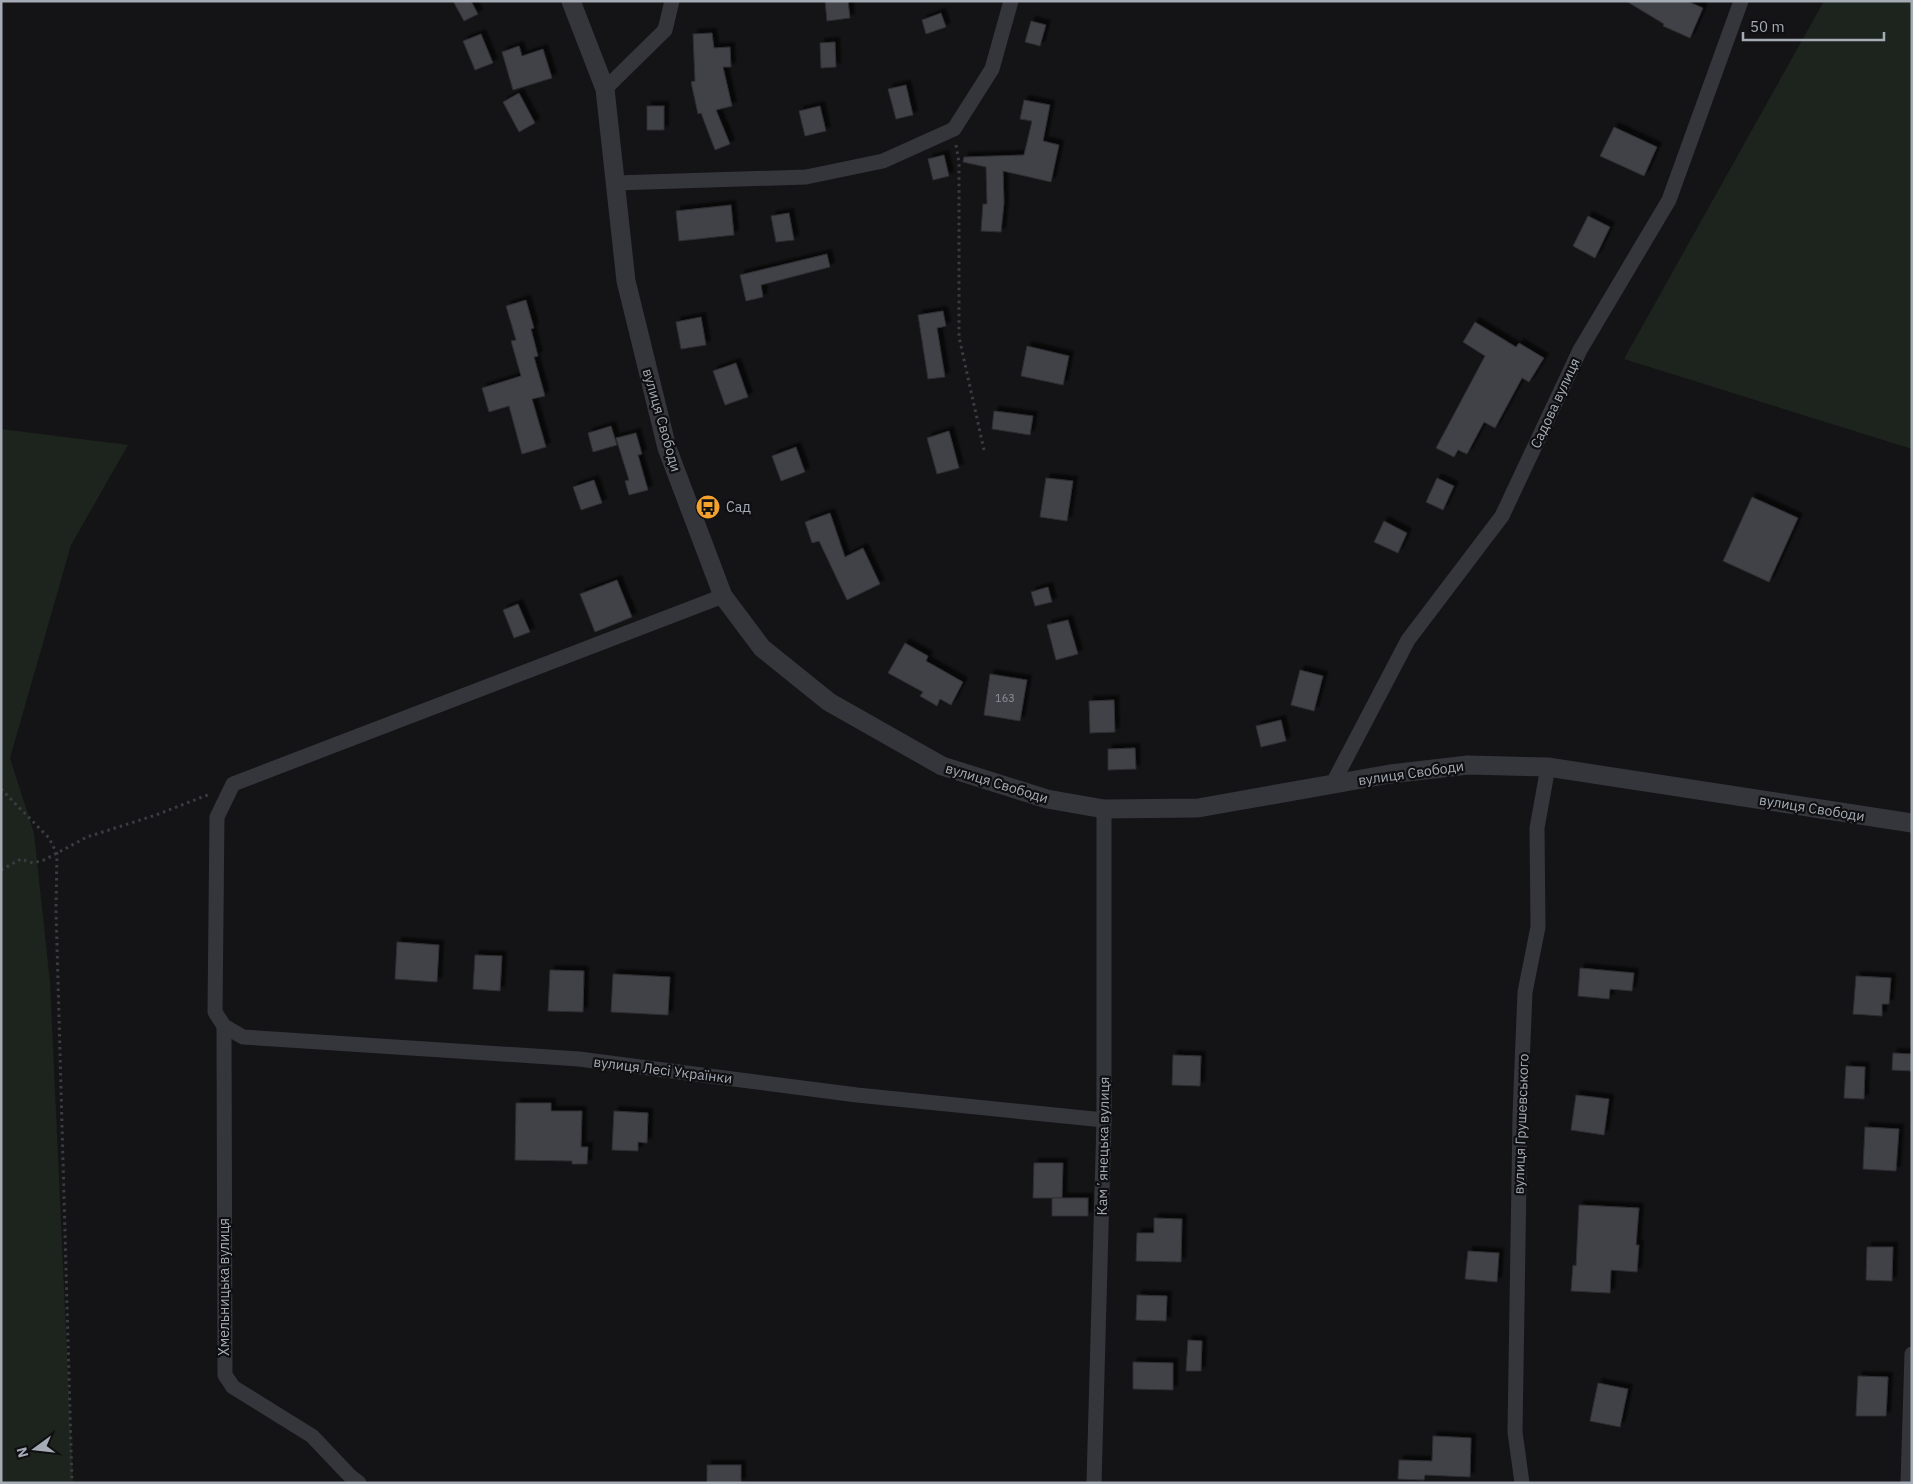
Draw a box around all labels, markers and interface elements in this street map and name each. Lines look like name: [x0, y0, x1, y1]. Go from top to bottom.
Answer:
scale bar: [1743, 10, 1884, 42]
text: 50 m: [1750, 17, 1785, 36]
street label: Садова вулиця: [1526, 355, 1584, 451]
street label: вулиця Свободи: [639, 366, 685, 474]
bus stop icon: Сад: [695, 494, 721, 520]
place label: Сад: [726, 498, 751, 516]
house number: 163: [995, 691, 1015, 705]
street label: вулиця Свободи: [1357, 757, 1465, 789]
street label: вулиця Свободи: [943, 759, 1051, 807]
street label: вулиця Свободи: [1758, 791, 1866, 825]
street label: вулиця Лесі Українки: [593, 1053, 733, 1087]
street label: вулиця Грушевського: [1510, 1053, 1532, 1195]
street label: Камʼянецька вулиця: [1093, 1076, 1113, 1216]
street label: Хмельницька вулиця: [215, 1218, 233, 1356]
north arrow: [10, 1424, 60, 1474]
text: N: [12, 1445, 32, 1460]

